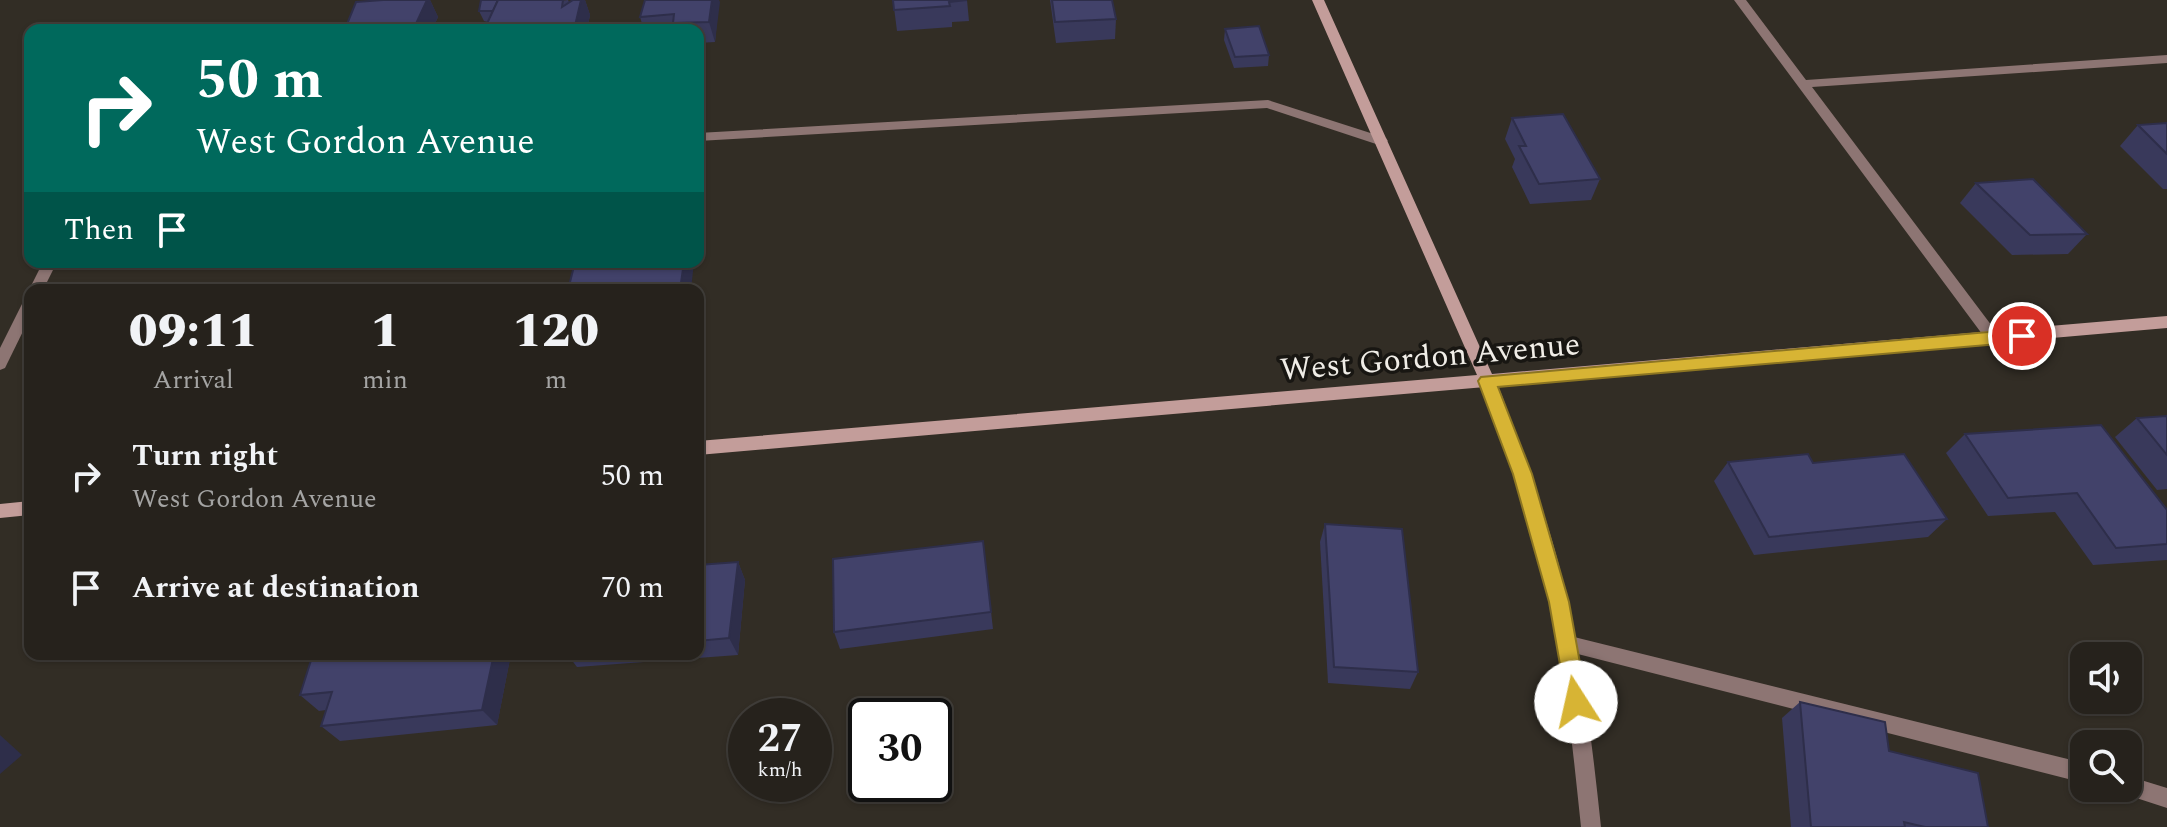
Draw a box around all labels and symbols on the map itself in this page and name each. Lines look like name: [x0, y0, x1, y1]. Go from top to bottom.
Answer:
pin: [1988, 302, 2056, 370]
street label: West Gordon Avenue: [1278, 320, 1582, 395]
position arrow: [1534, 660, 1618, 744]
speed limit sign: 30: [848, 698, 952, 802]

